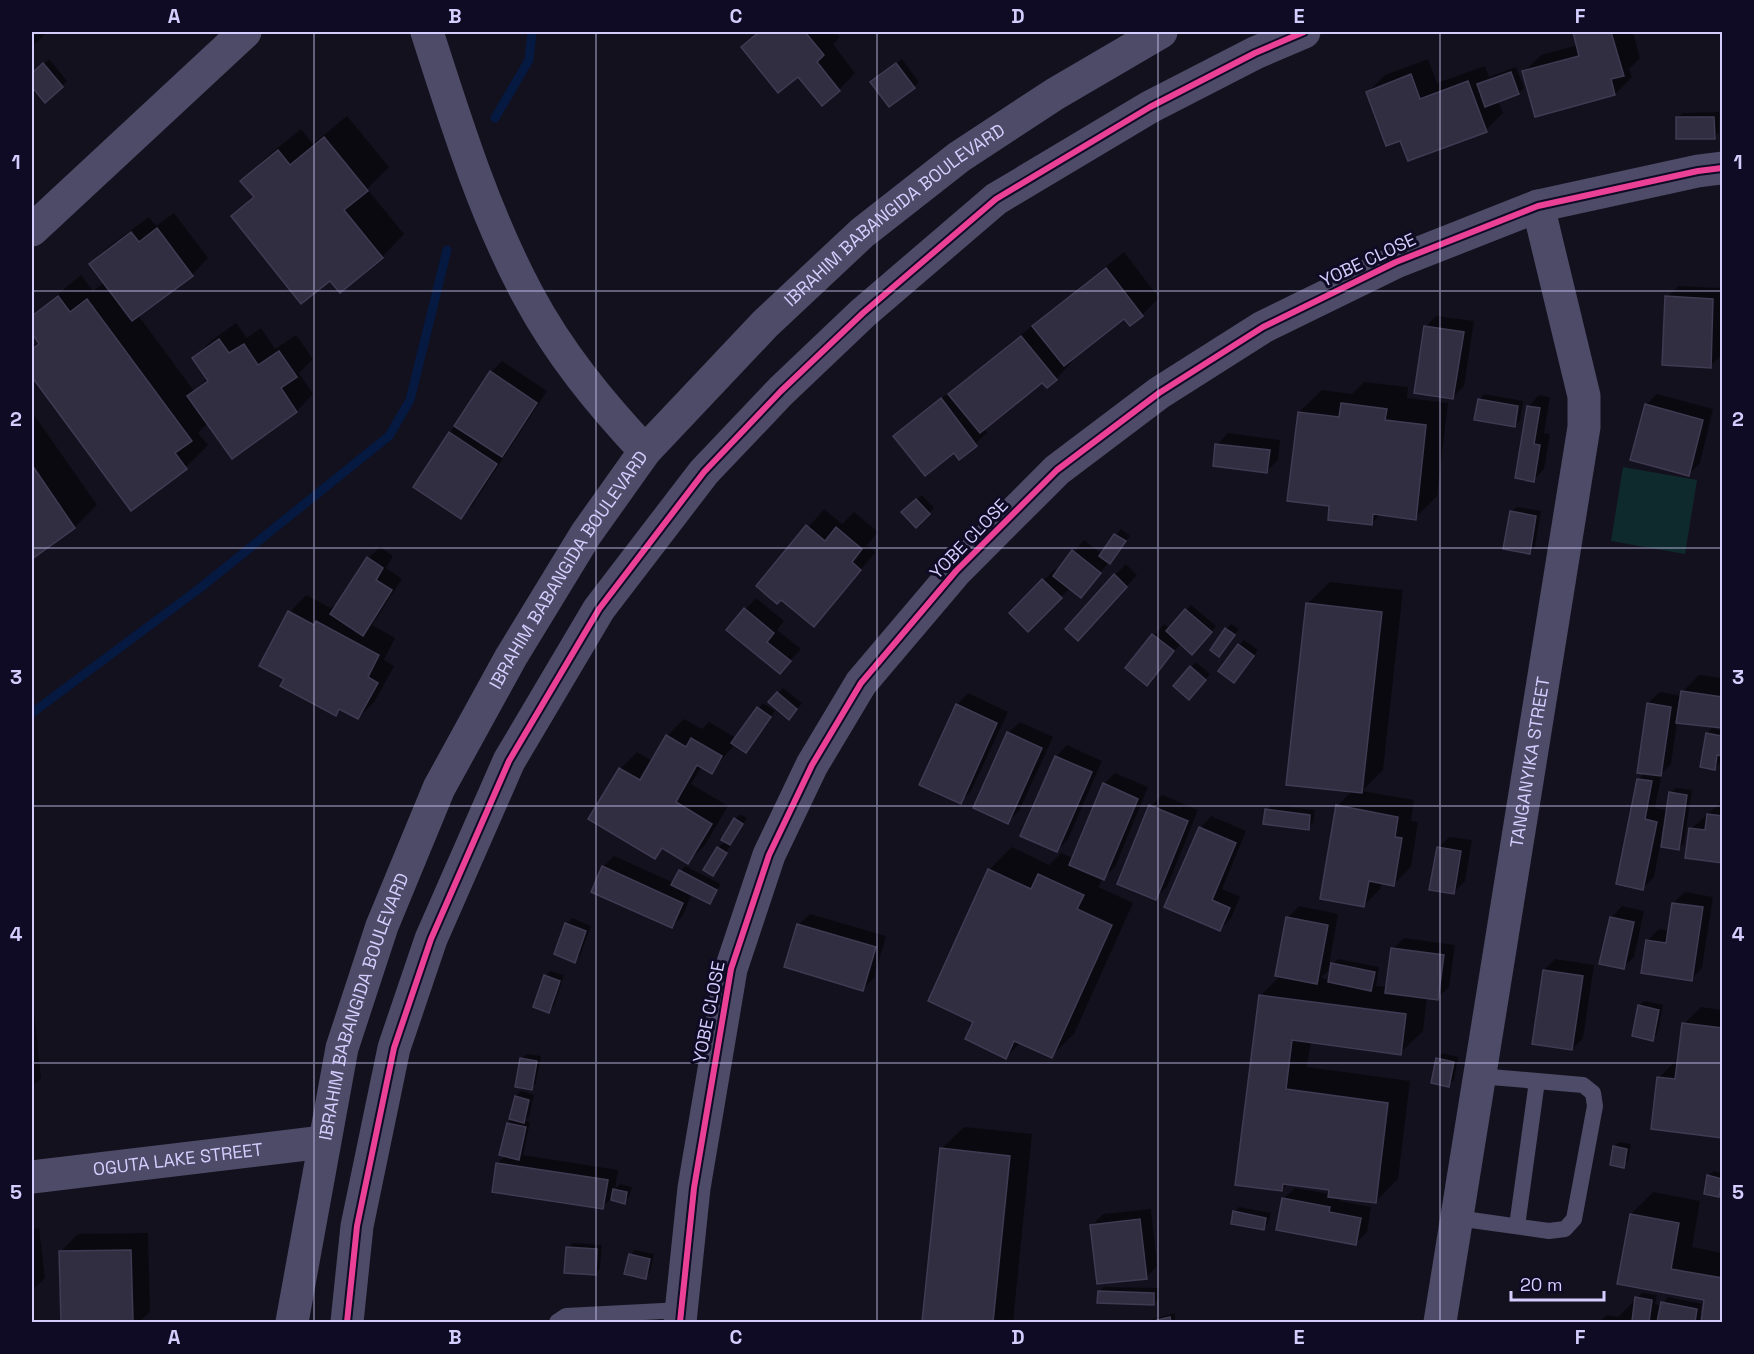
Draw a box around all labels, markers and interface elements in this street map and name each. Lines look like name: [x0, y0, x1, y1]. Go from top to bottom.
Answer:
text: A: [168, 3, 181, 29]
text: B: [448, 3, 462, 29]
text: C: [730, 3, 743, 29]
text: D: [1011, 3, 1025, 29]
text: E: [1293, 3, 1305, 29]
text: F: [1575, 3, 1586, 29]
street label: IBRAHIM BABANGIDA BOULEVARD: [779, 118, 1009, 311]
text: 1: [11, 149, 21, 175]
text: 1: [1733, 149, 1743, 175]
street label: YOBE CLOSE: [1316, 227, 1419, 292]
text: 2: [10, 406, 22, 432]
text: 2: [1732, 406, 1744, 432]
street label: IBRAHIM BABANGIDA BOULEVARD: [484, 446, 653, 693]
street label: YOBE CLOSE: [925, 494, 1013, 584]
text: 3: [10, 664, 22, 690]
text: 3: [1732, 664, 1744, 690]
street label: TANGANYIKA STREET: [1504, 674, 1555, 849]
street label: IBRAHIM BABANGIDA BOULEVARD: [313, 869, 414, 1142]
text: 4: [10, 921, 23, 947]
text: 4: [1732, 921, 1745, 947]
street label: YOBE CLOSE: [687, 959, 730, 1065]
street label: OGUTA LAKE STREET: [92, 1137, 265, 1181]
text: 5: [10, 1179, 22, 1205]
text: 5: [1732, 1179, 1744, 1205]
scale bar: [1511, 1264, 1604, 1302]
text: 20 m: [1520, 1273, 1563, 1296]
text: A: [168, 1324, 181, 1350]
text: B: [448, 1324, 462, 1350]
text: C: [730, 1324, 743, 1350]
text: D: [1011, 1324, 1025, 1350]
text: E: [1293, 1324, 1305, 1350]
text: F: [1575, 1324, 1586, 1350]

